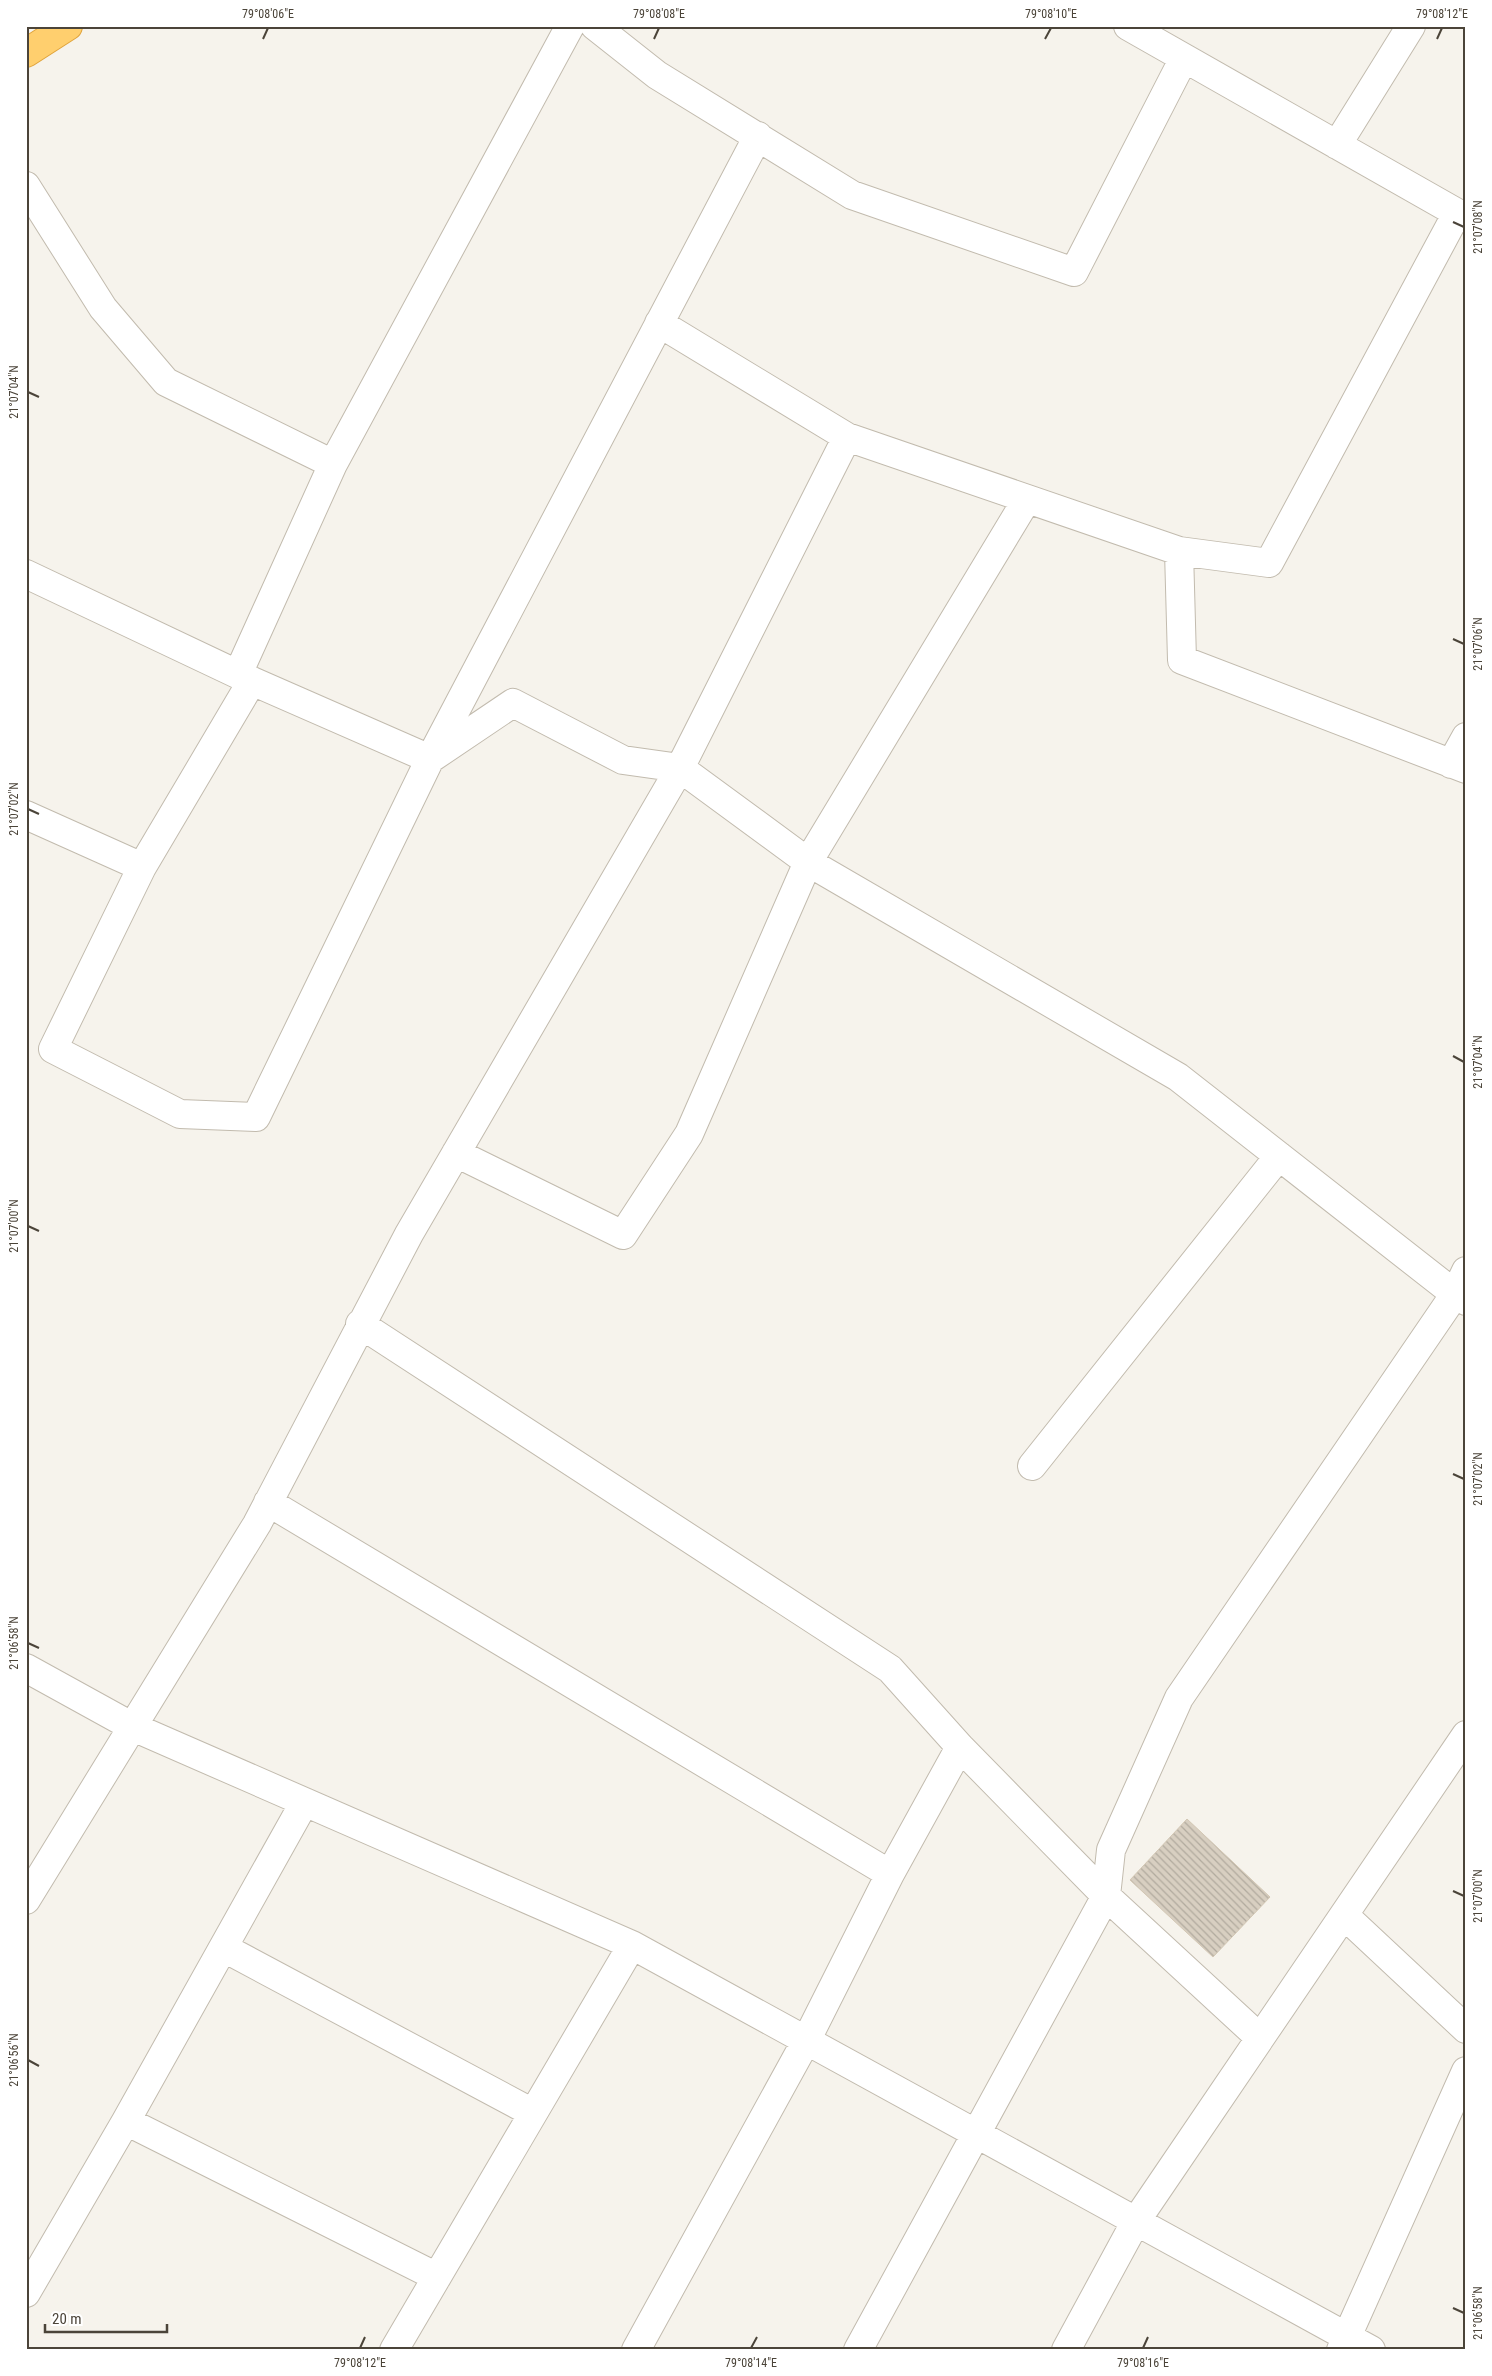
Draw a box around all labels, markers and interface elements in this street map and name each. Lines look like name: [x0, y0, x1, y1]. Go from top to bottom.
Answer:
text: 79°08'06"E: [242, 7, 294, 21]
text: 79°08'08"E: [633, 7, 685, 21]
text: 79°08'10"E: [1025, 7, 1077, 21]
text: 79°08'12"E: [1416, 7, 1468, 21]
text: 21°07'08"N: [1471, 200, 1485, 254]
text: 21°07'04"N: [7, 365, 21, 419]
text: 21°07'06"N: [1471, 617, 1485, 671]
text: 21°07'02"N: [7, 782, 21, 836]
text: 21°07'04"N: [1471, 1035, 1485, 1089]
text: 21°07'00"N: [7, 1199, 21, 1253]
text: 21°07'02"N: [1471, 1452, 1485, 1506]
text: 21°06'58"N: [7, 1616, 21, 1670]
text: 21°07'00"N: [1471, 1869, 1485, 1923]
text: 21°06'56"N: [7, 2033, 21, 2087]
text: 21°06'58"N: [1471, 2286, 1485, 2340]
scale bar: [45, 2301, 168, 2333]
text: 20 m: [52, 2310, 82, 2328]
text: 79°08'12"E: [334, 2356, 386, 2370]
text: 79°08'14"E: [725, 2356, 777, 2370]
text: 79°08'16"E: [1117, 2356, 1169, 2370]

